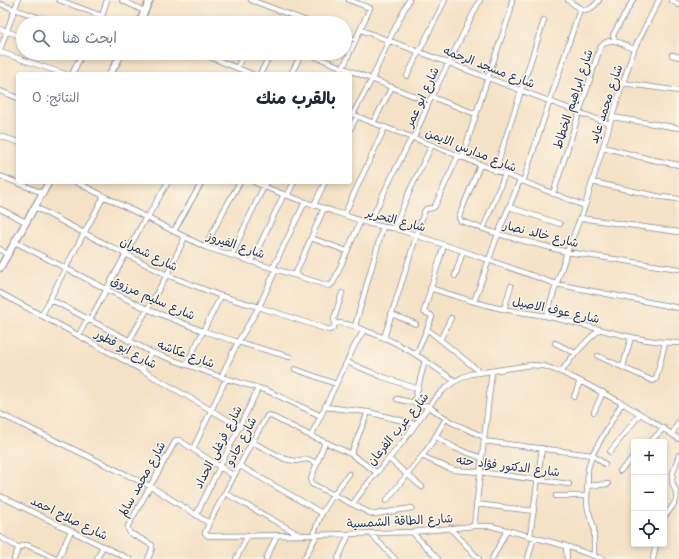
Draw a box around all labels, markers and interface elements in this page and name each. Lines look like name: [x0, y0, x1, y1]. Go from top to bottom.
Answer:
search box: [16, 16, 352, 60]
text: ابحث هنا: [62, 25, 117, 48]
icon: search: [30, 27, 52, 49]
street label: شارع مسجد الرحمه: [441, 40, 538, 93]
street label: شارع ابراهيم الخطاط: [547, 47, 598, 151]
street label: شارع محمد عايد: [584, 62, 627, 146]
street label: شارع ابو عمر: [399, 64, 444, 131]
text: بالقرب منك: [256, 84, 336, 110]
text: النتائج: 0: [32, 87, 79, 106]
street label: شارع مدارس الايمن: [423, 123, 520, 177]
street label: شارع التحرير: [363, 202, 428, 237]
street label: شارع خالد نصار: [500, 215, 581, 252]
street label: شارع الفيروز: [204, 225, 268, 263]
street label: شارع شمران: [117, 231, 181, 276]
street label: شارع سليم مرزوق: [108, 270, 198, 325]
street label: شارع عوف الاصيل: [511, 291, 601, 328]
street label: شارع ابو قطور: [91, 323, 161, 373]
street label: شارع عكاشه: [155, 334, 217, 373]
street label: شارع عرب الفرعان: [362, 388, 433, 469]
street label: شارع فرغلى الحداد: [188, 402, 247, 492]
street label: شارع جادو: [219, 413, 261, 469]
street label: شارع محمد سالم: [113, 438, 171, 520]
map controls: [631, 439, 667, 547]
button: +: [631, 439, 667, 475]
street label: شارع الدكتور فؤاد حته: [455, 450, 561, 481]
button: −: [631, 475, 667, 511]
street label: شارع صلاح احمد: [27, 491, 111, 544]
street label: شارع الطاقة الشمسية: [346, 508, 454, 533]
button: locate: [631, 511, 667, 547]

